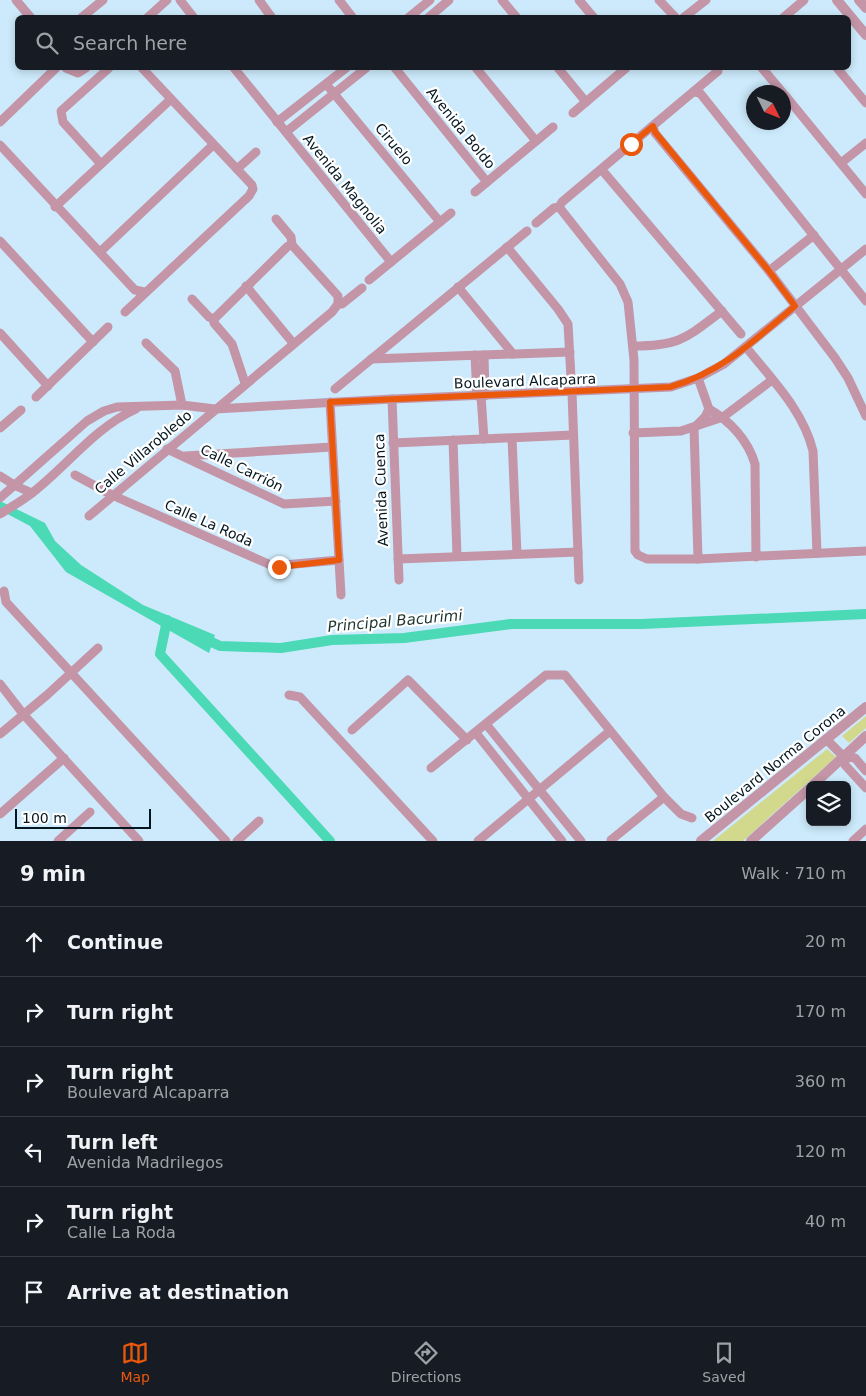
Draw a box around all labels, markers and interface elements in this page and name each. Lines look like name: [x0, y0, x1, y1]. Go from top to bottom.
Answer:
search box: [15, 15, 851, 70]
icon: search: [33, 29, 61, 57]
text: Search here: [73, 32, 187, 54]
street label: Avenida Boldo: [423, 84, 499, 172]
north arrow: [746, 85, 791, 130]
street label: Ciruelo: [372, 120, 416, 168]
street label: Avenida Magnolia: [300, 131, 390, 237]
route start: [620, 133, 643, 156]
street label: Boulevard Alcaparra: [454, 371, 596, 391]
street label: Calle Villarobledo: [91, 407, 195, 497]
street label: Avenida Cuenca: [371, 433, 391, 547]
street label: Calle Carrión: [198, 441, 286, 495]
street label: Calle La Roda: [162, 496, 256, 550]
route end: [268, 556, 291, 579]
water label: Principal Bacurimi: [327, 606, 464, 636]
street label: Boulevard Norma Corona: [701, 702, 849, 826]
map controls: [806, 781, 851, 826]
button: layers: [806, 781, 851, 826]
scale bar: [15, 806, 151, 829]
text: 100 m: [22, 810, 67, 826]
text: 9 min: [20, 862, 86, 886]
text: Walk · 710 m: [741, 864, 846, 883]
icon: ahead: [20, 928, 48, 956]
text: Continue: [67, 931, 163, 953]
text: 20 m: [805, 932, 846, 951]
icon: right: [20, 998, 48, 1026]
text: Turn right: [67, 1001, 173, 1023]
text: 170 m: [795, 1002, 846, 1021]
text: Turn right: [67, 1061, 173, 1083]
icon: right: [20, 1068, 48, 1096]
text: 360 m: [795, 1072, 846, 1091]
text: Boulevard Alcaparra: [67, 1083, 230, 1102]
text: Turn left: [67, 1131, 158, 1153]
icon: left: [20, 1138, 48, 1166]
text: 120 m: [795, 1142, 846, 1161]
text: Avenida Madrilegos: [67, 1153, 223, 1172]
text: Turn right: [67, 1201, 173, 1223]
icon: right: [20, 1208, 48, 1236]
text: 40 m: [805, 1212, 846, 1231]
text: Calle La Roda: [67, 1223, 176, 1242]
icon: arrive: [20, 1278, 48, 1306]
text: Arrive at destination: [67, 1281, 289, 1303]
tab: Map: [120, 1339, 150, 1385]
tab: Directions: [391, 1339, 461, 1385]
tab: Saved: [702, 1339, 746, 1385]

